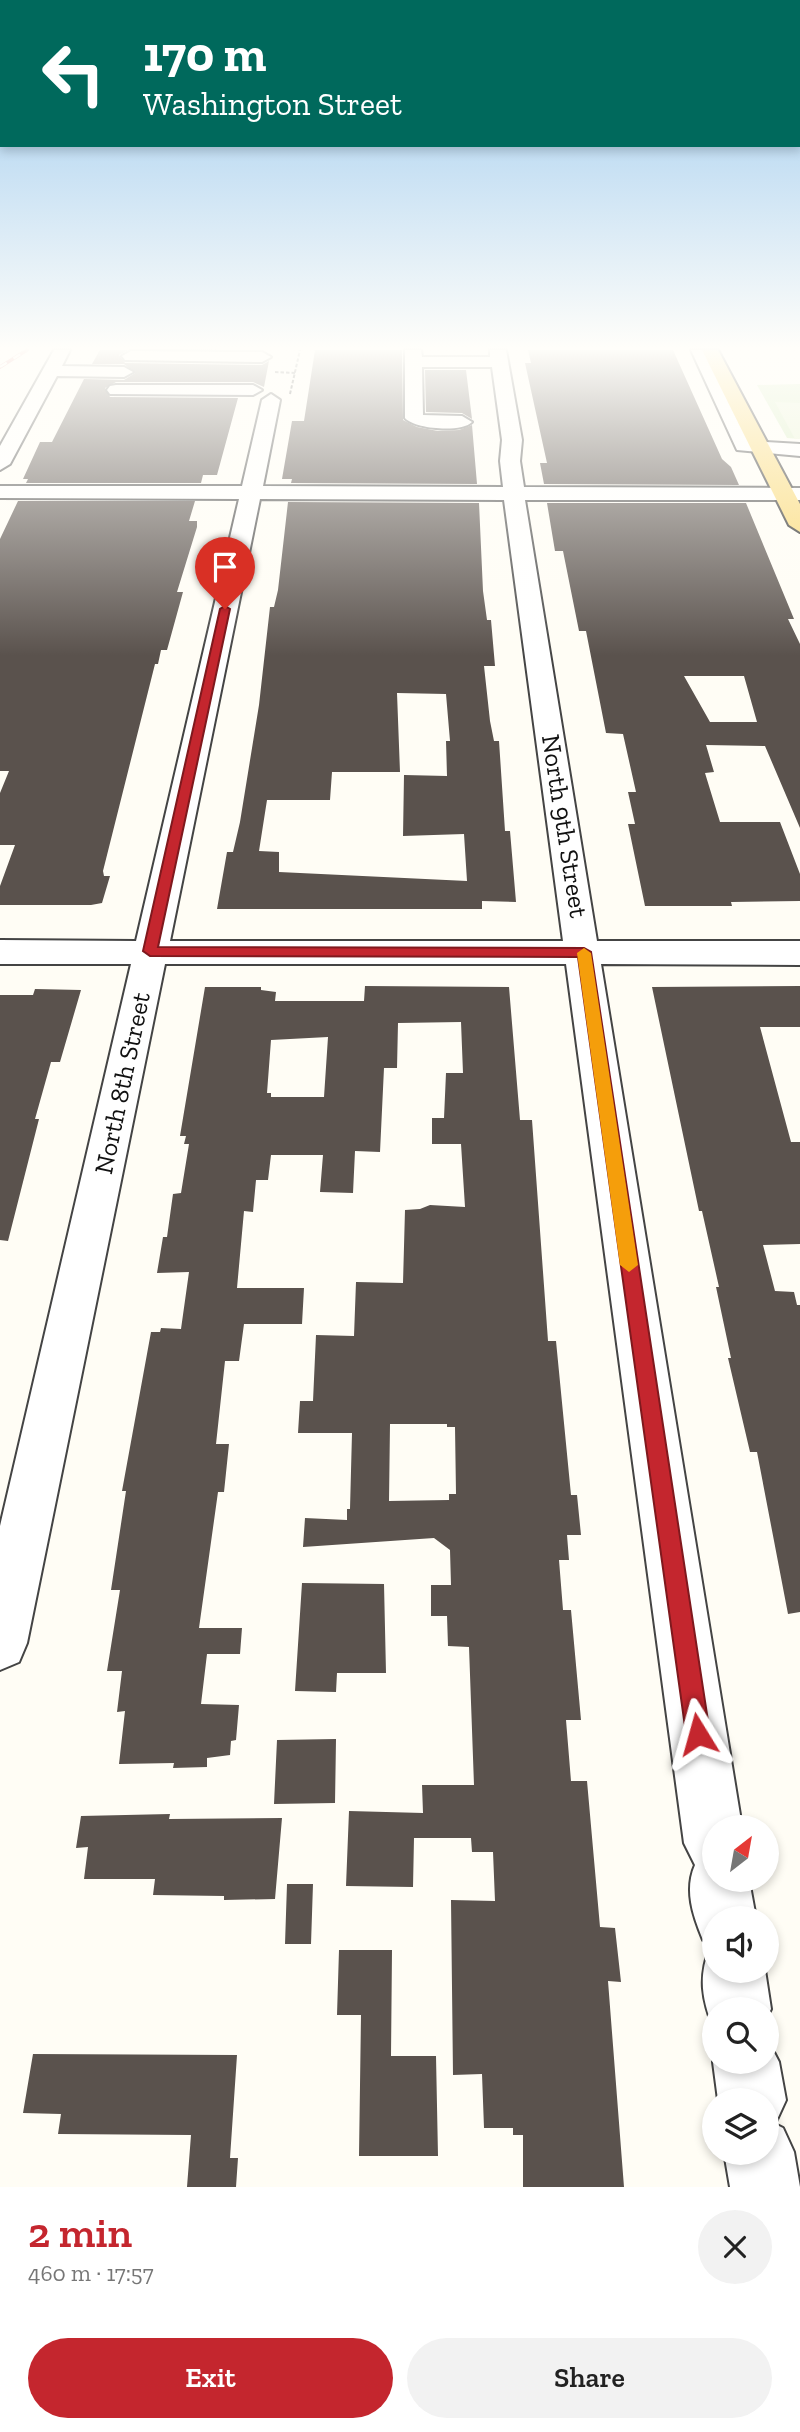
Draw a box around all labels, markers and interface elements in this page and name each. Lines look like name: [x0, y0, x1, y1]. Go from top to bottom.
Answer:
text: 170 m: [143, 25, 266, 84]
icon: left: [28, 28, 119, 119]
text: Washington Street: [143, 85, 402, 123]
pin: [195, 537, 255, 609]
icon: arrive: [206, 548, 244, 586]
street label: North 9th Street: [535, 732, 595, 920]
street label: North 8th Street: [87, 989, 157, 1177]
position arrow: [661, 1697, 735, 1771]
north arrow: [702, 1815, 779, 1892]
map controls: [702, 1815, 779, 2165]
button: sound: [702, 1906, 779, 1983]
button: search: [702, 1997, 779, 2074]
button: layers: [702, 2088, 779, 2165]
text: 2 min: [28, 2207, 132, 2258]
button: close: [698, 2210, 772, 2284]
text: 460 m · 17:57: [28, 2259, 153, 2287]
button: Exit: [28, 2338, 393, 2418]
button: Share: [407, 2338, 772, 2418]

